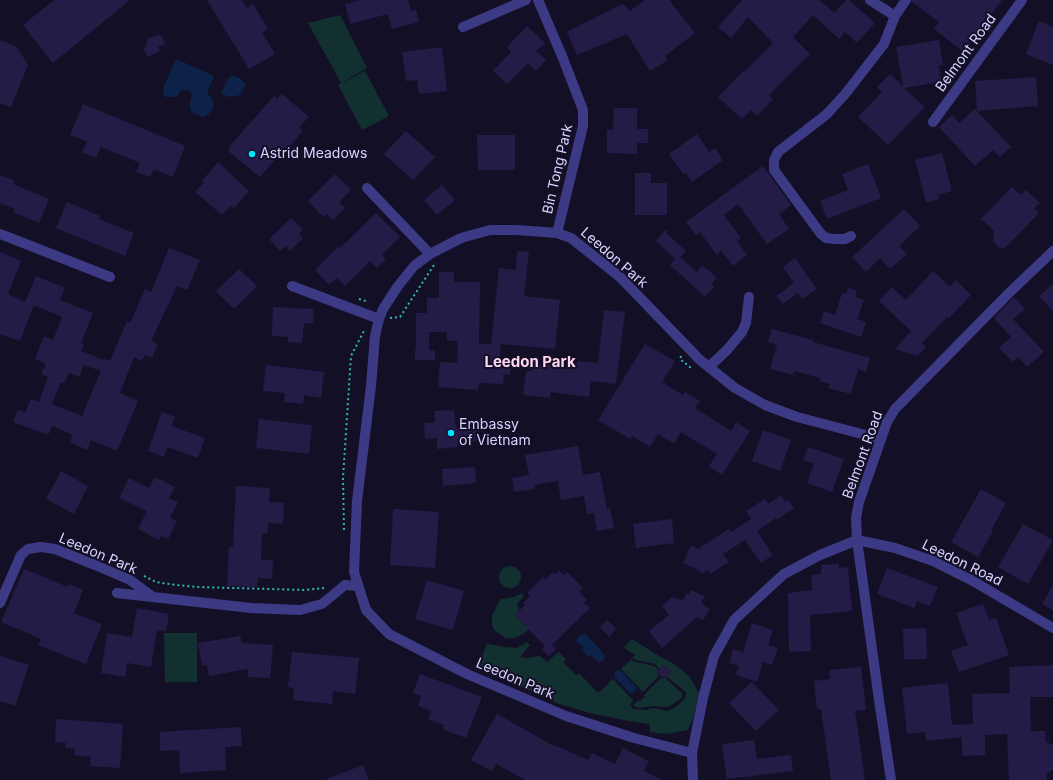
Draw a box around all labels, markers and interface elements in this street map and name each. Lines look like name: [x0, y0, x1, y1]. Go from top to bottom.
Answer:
street label: Belmont Road: [932, 11, 1000, 95]
street label: Bin Tong Park: [539, 122, 577, 216]
place label: Astrid Meadows: [260, 146, 367, 162]
marker: Astrid Meadows: [247, 149, 257, 159]
street label: Leedon Park: [577, 224, 651, 292]
district label: Leedon Park: [484, 353, 576, 371]
street label: Belmont Road: [839, 409, 887, 501]
place label: Embassy of Vietnam: [459, 417, 531, 450]
marker: Embassy of Vietnam: [446, 428, 456, 438]
street label: Leedon Park: [56, 530, 140, 578]
street label: Leedon Road: [919, 536, 1005, 590]
street label: Leedon Park: [473, 655, 557, 703]

